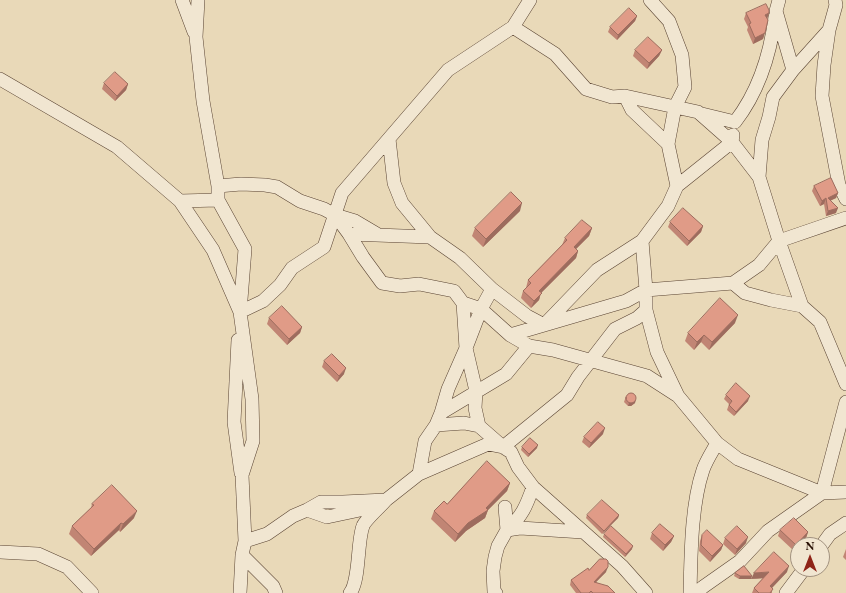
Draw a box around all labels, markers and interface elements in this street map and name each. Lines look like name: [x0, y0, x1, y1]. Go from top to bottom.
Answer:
north arrow: [790, 537, 830, 577]
text: N: [806, 539, 814, 553]

